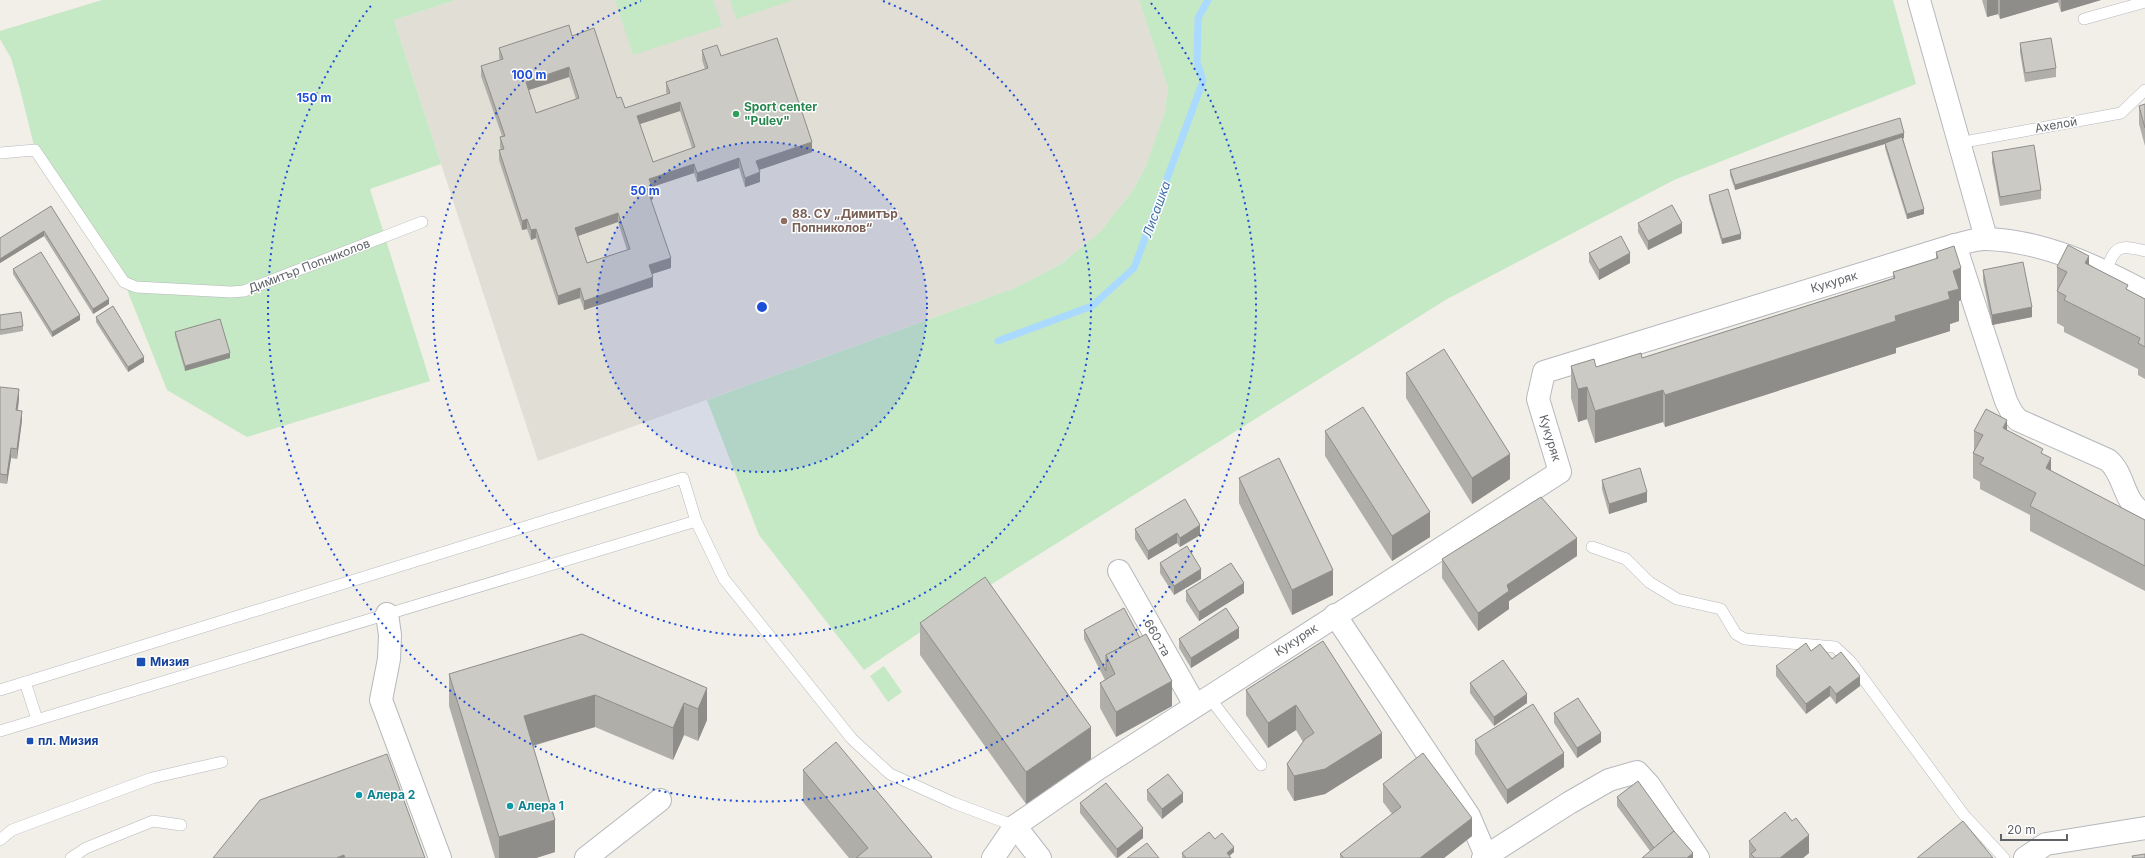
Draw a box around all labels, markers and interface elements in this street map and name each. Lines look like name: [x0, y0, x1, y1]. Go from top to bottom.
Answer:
text: 100 m: [511, 67, 547, 82]
text: 150 m: [297, 90, 331, 105]
place label: Sport center "Pulev": [744, 99, 817, 128]
marker: Sport center "Pulev": [731, 109, 741, 119]
street label: Ахелой: [2034, 113, 2078, 136]
water label: Лисашка: [1138, 179, 1174, 239]
text: 50 m: [630, 183, 660, 198]
place label: 88. СУ „Димитър Попниколов“: [792, 206, 898, 235]
marker: 88. СУ „Димитър Попниколов“: [779, 216, 789, 226]
street label: Димитър Попниколов: [246, 235, 372, 296]
street label: Кукуряк: [1809, 267, 1860, 296]
centre of rings: [755, 300, 769, 314]
street label: Кукуряк: [1536, 413, 1565, 464]
street label: 660-та: [1141, 617, 1174, 659]
street label: Кукуряк: [1271, 620, 1320, 659]
place label: Мизия: [150, 654, 189, 669]
marker: Мизия: [135, 656, 147, 668]
place label: пл. Мизия: [38, 733, 98, 748]
marker: пл. Мизия: [25, 736, 35, 746]
place label: Алера 2: [367, 787, 415, 802]
marker: Алера 2: [354, 790, 364, 800]
place label: Алера 1: [518, 798, 564, 813]
marker: Алера 1: [505, 801, 515, 811]
scale bar: [2001, 816, 2067, 842]
text: 20 m: [2007, 822, 2036, 837]

